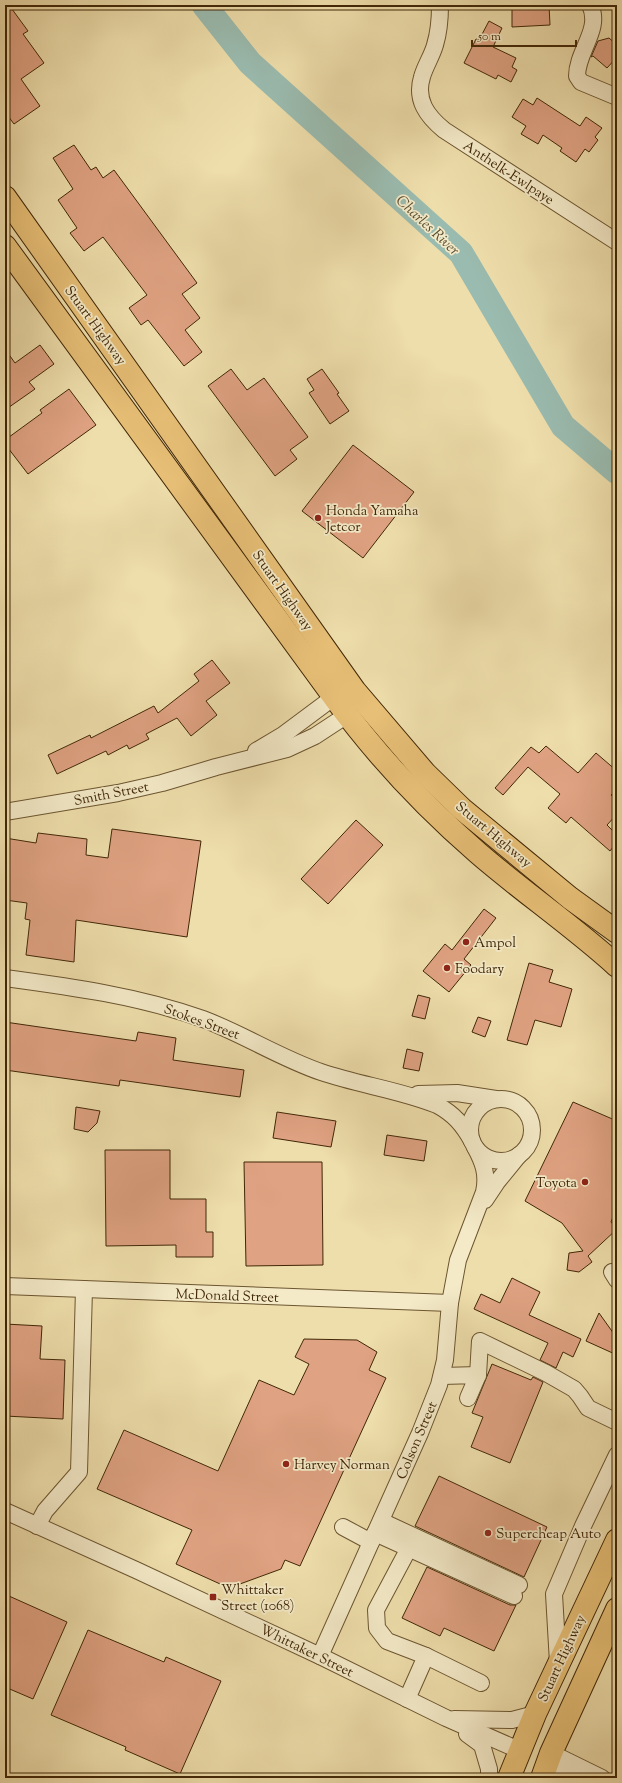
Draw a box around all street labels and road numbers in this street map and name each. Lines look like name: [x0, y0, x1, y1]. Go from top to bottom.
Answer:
street label: Anthelk-Ewlpaye: [458, 137, 557, 211]
street label: Stuart Highway: [59, 282, 130, 370]
street label: Stuart Highway: [246, 547, 317, 635]
street label: Smith Street: [72, 778, 151, 812]
street label: Stuart Highway: [450, 798, 535, 873]
street label: Stokes Street: [161, 1000, 242, 1046]
street label: McDonald Street: [175, 1285, 279, 1309]
street label: Colson Street: [392, 1399, 443, 1483]
street label: Stuart Highway: [534, 1612, 592, 1706]
street label: Whittaker Street: [256, 1620, 357, 1683]

